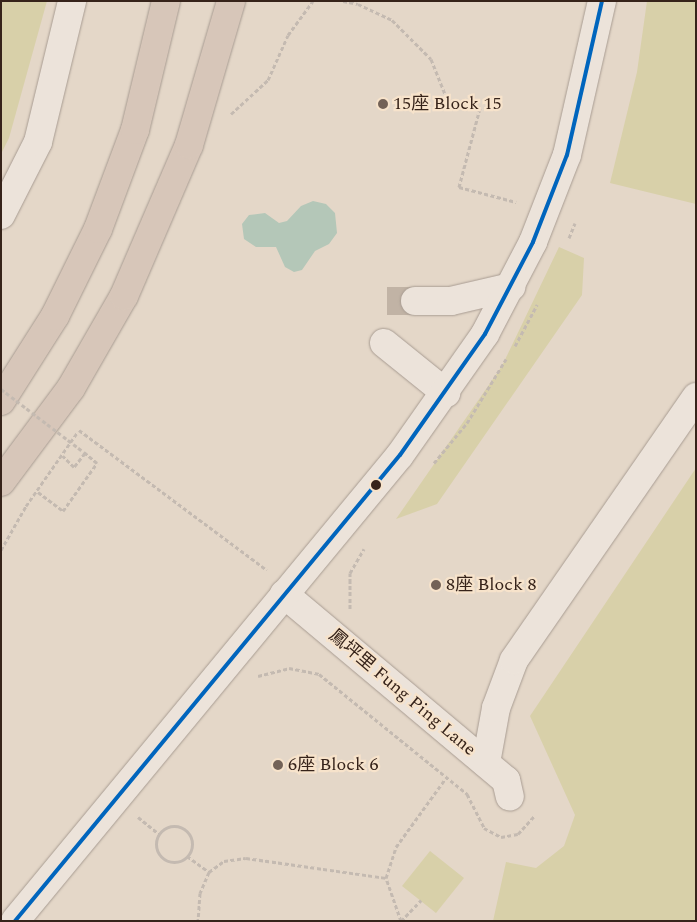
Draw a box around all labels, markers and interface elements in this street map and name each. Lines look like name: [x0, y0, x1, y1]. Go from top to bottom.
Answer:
place label: 15座 Block 15: [393, 93, 501, 115]
marker: 15座 Block 15: [377, 98, 389, 110]
unlabelled marker: [371, 480, 381, 490]
place label: 8座 Block 8: [446, 574, 536, 596]
marker: 8座 Block 8: [430, 579, 442, 591]
street label: 鳳坪里 Fung Ping Lane: [324, 625, 480, 761]
place label: 6座 Block 6: [288, 754, 378, 776]
marker: 6座 Block 6: [272, 759, 284, 771]

